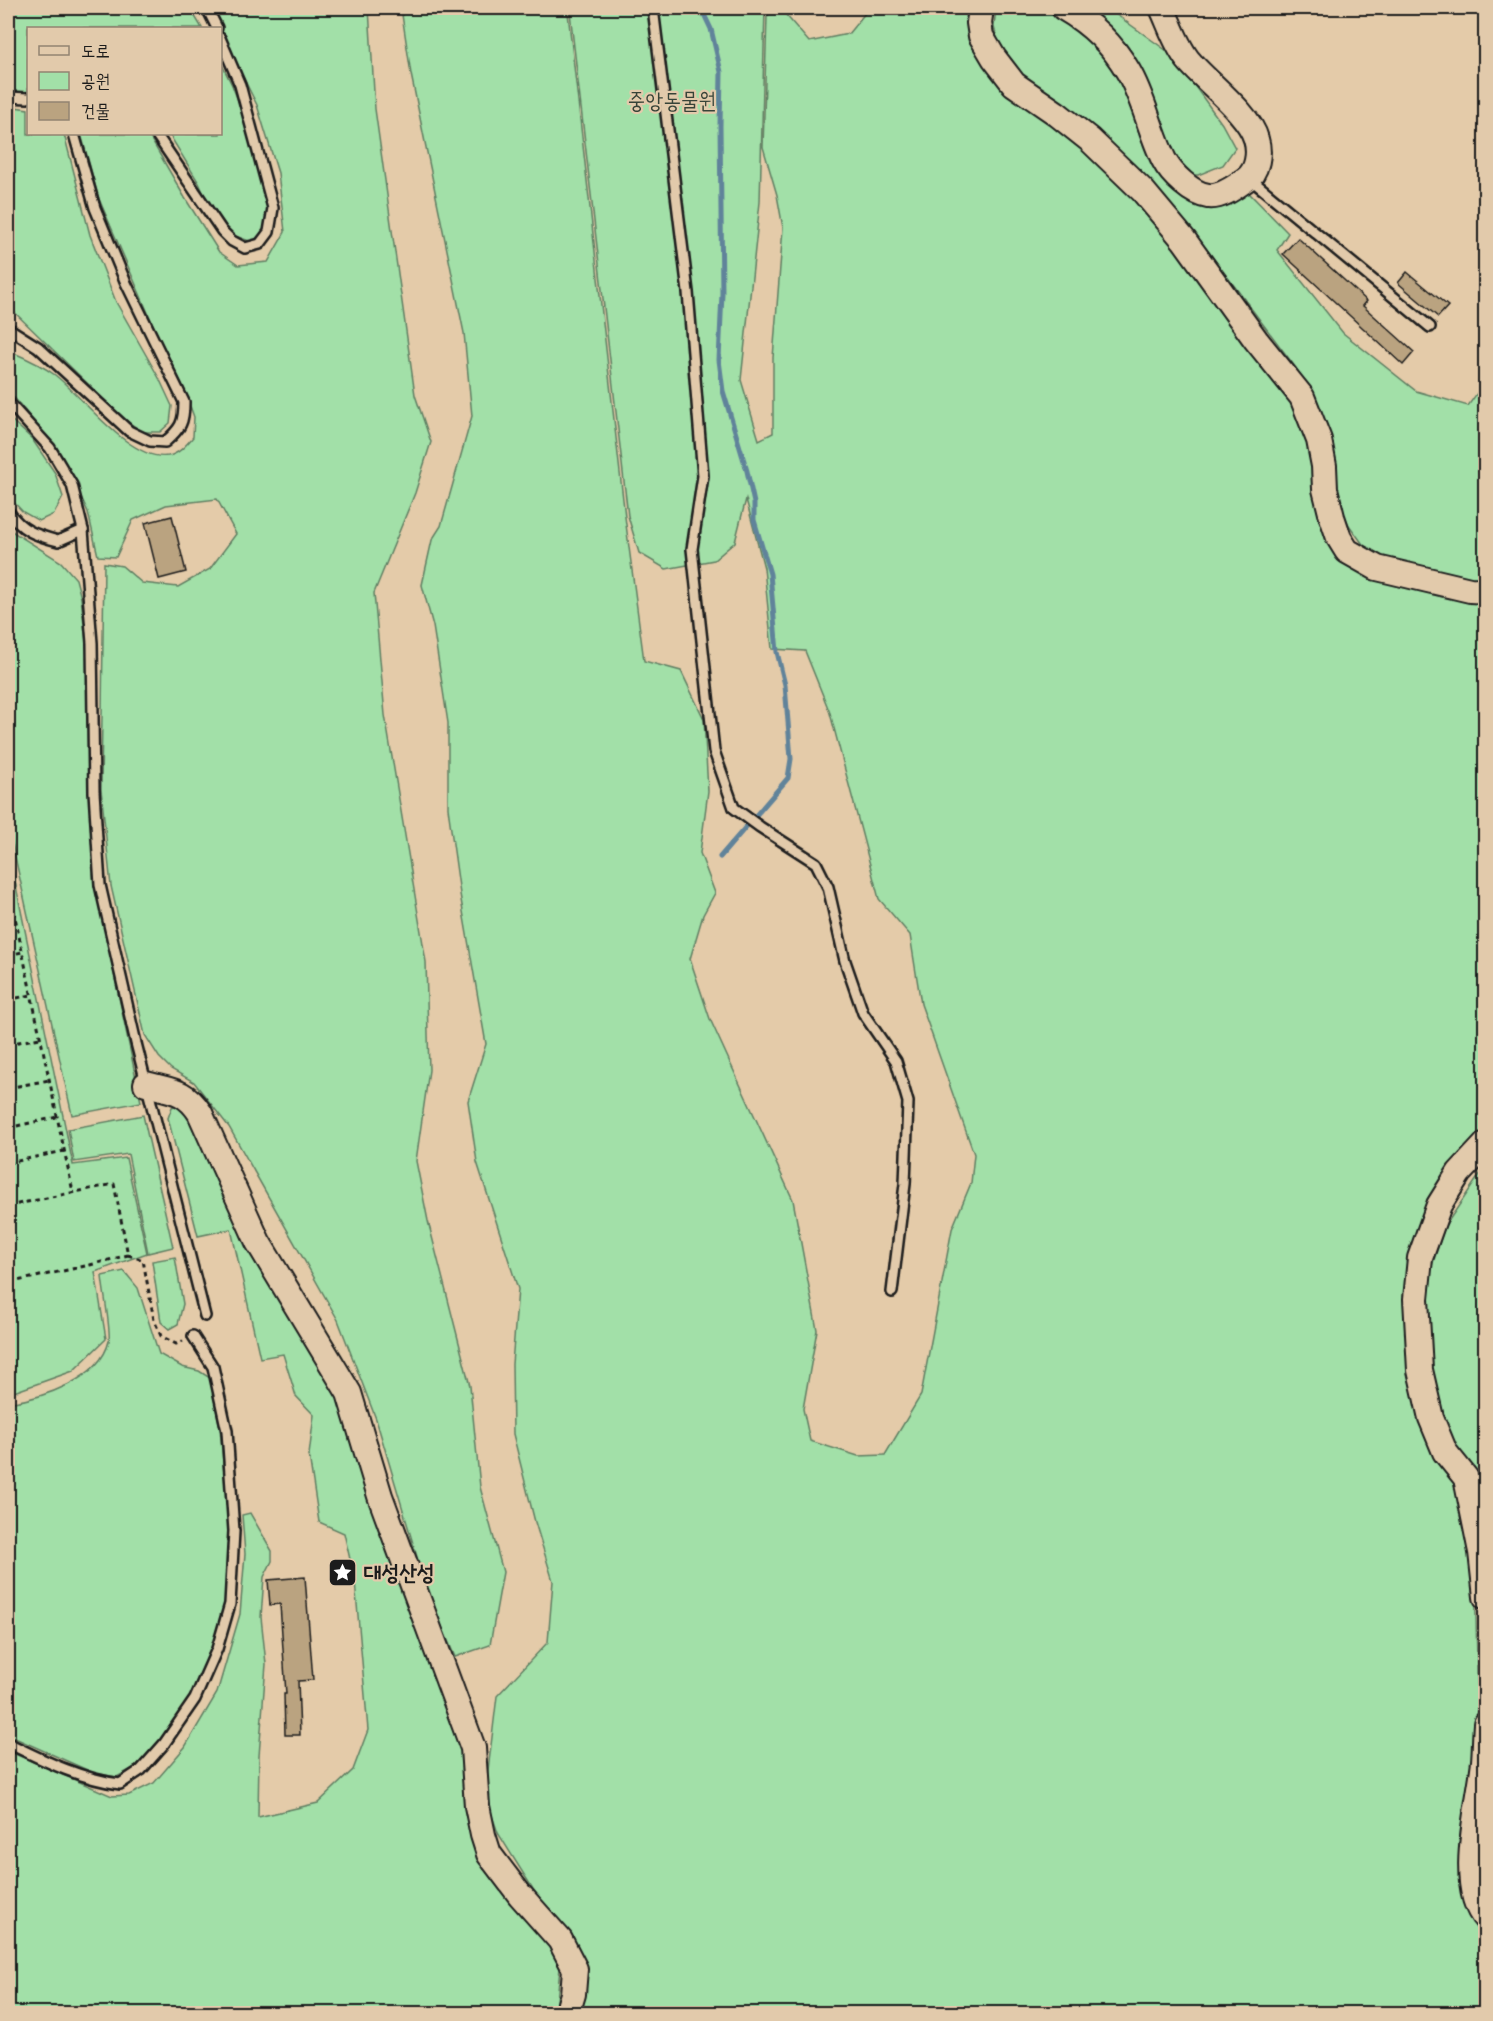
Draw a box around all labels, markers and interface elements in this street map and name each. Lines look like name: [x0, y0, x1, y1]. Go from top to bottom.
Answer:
legend: [27, 27, 222, 135]
text: 도로: [81, 43, 110, 64]
text: 공원: [81, 73, 110, 94]
park label: 중앙동물원: [628, 91, 716, 117]
text: 건물: [81, 103, 110, 124]
place icon: 대성산성: [327, 1556, 359, 1588]
place label: 대성산성: [364, 1563, 435, 1589]

